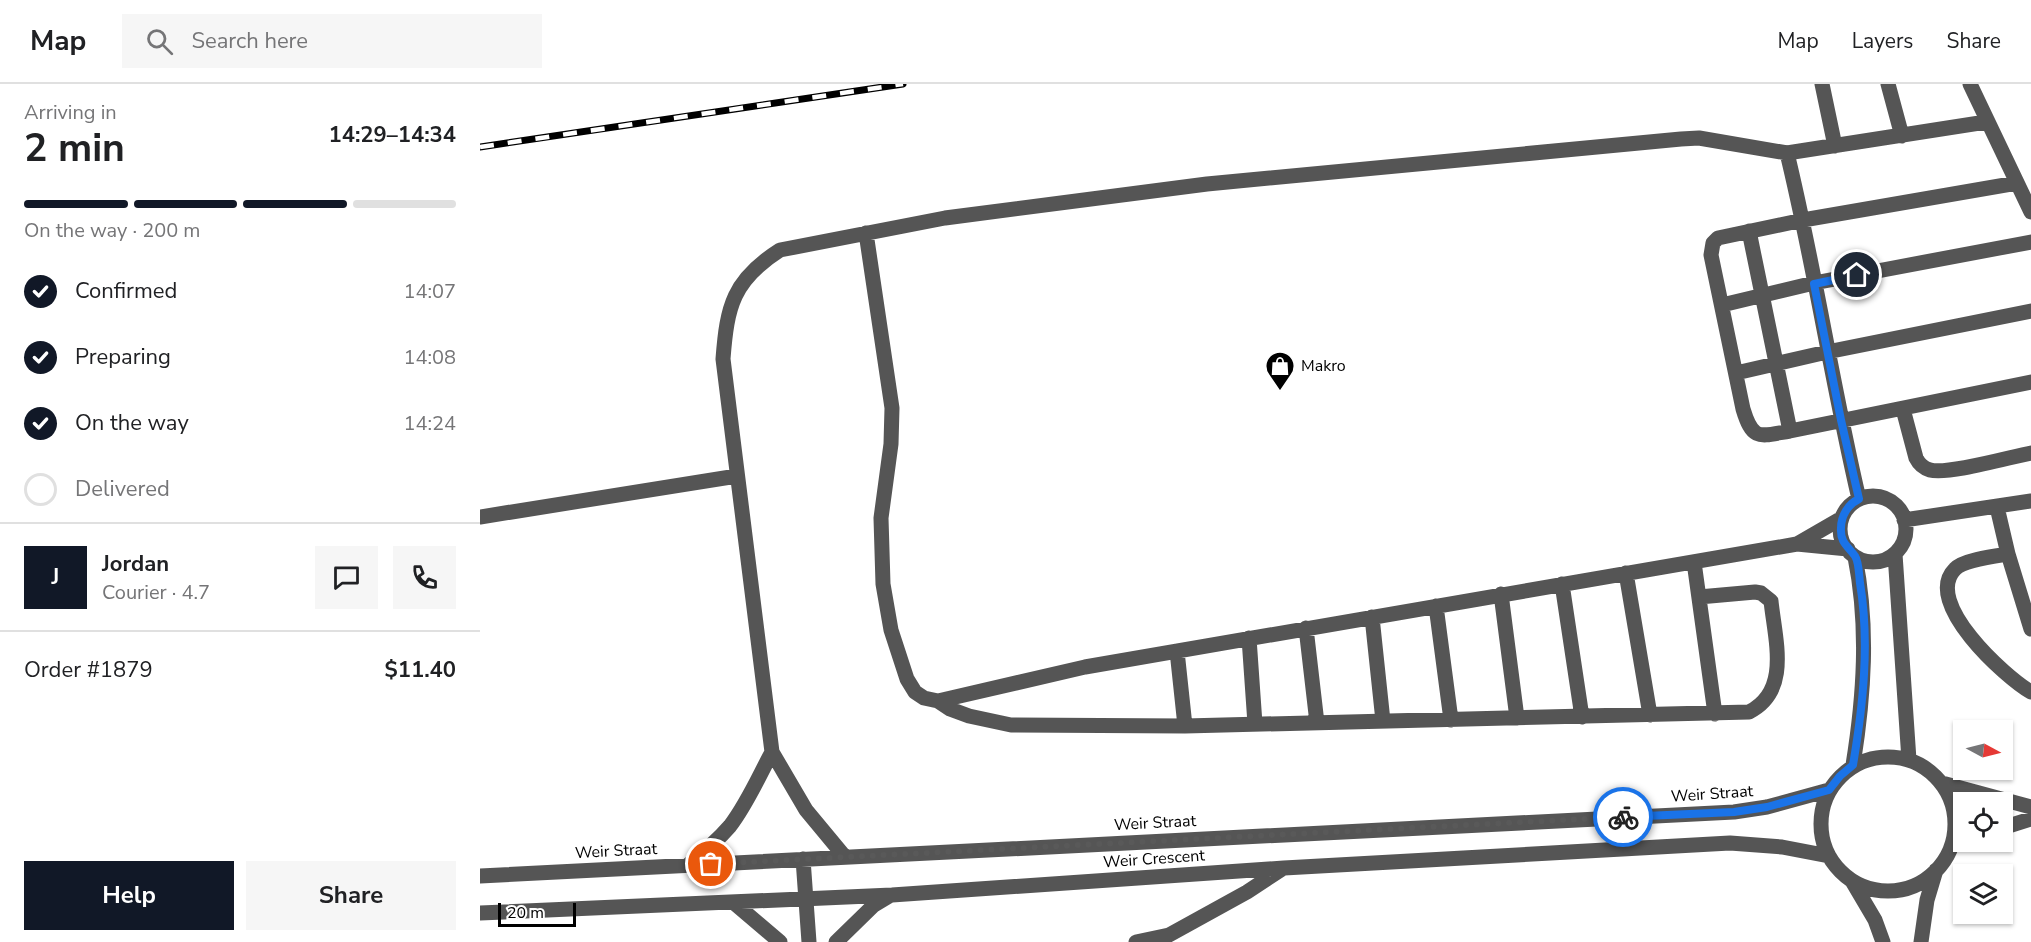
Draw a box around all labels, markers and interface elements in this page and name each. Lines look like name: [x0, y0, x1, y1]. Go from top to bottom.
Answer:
search box: [122, 14, 542, 68]
text: Map: [30, 22, 86, 60]
icon: search: [143, 25, 176, 58]
text: Search here: [191, 26, 308, 56]
text: Map: [1777, 27, 1819, 55]
text: Layers: [1852, 27, 1913, 55]
text: Share: [1946, 27, 2001, 55]
text: Arriving in: [24, 99, 117, 126]
text: 14:29–14:34: [328, 120, 456, 150]
text: 2 min: [24, 122, 125, 175]
text: On the way · 200 m: [24, 217, 200, 244]
pin: [1831, 249, 1882, 300]
icon: home: [1840, 258, 1873, 291]
icon: check: [24, 275, 57, 308]
text: Confirmed: [75, 276, 177, 306]
text: 14:07: [403, 278, 456, 305]
icon: check: [24, 341, 57, 374]
text: Preparing: [75, 342, 171, 372]
text: 14:08: [403, 344, 456, 371]
shop icon: Makro: [1264, 350, 1296, 392]
place label: Makro: [1301, 355, 1346, 377]
icon: check: [24, 407, 57, 440]
text: On the way: [75, 408, 189, 438]
text: 14:24: [403, 410, 456, 437]
text: Delivered: [75, 474, 170, 504]
button: chat: [315, 546, 378, 609]
button: phone: [393, 546, 456, 609]
text: Jordan: [102, 549, 169, 579]
text: J: [52, 562, 59, 592]
text: Courier · 4.7: [102, 579, 210, 606]
text: Order #1879: [24, 655, 153, 685]
text: $11.40: [385, 655, 456, 685]
north arrow: [1953, 720, 2013, 780]
map controls: [1953, 720, 2013, 924]
street label: Weir Straat: [1670, 780, 1754, 808]
courier: [1593, 787, 1653, 847]
button: locate: [1953, 792, 2013, 852]
icon: bike: [1607, 801, 1640, 834]
street label: Weir Straat: [1113, 810, 1197, 836]
street label: Weir Straat: [574, 838, 658, 864]
pin: [685, 838, 736, 889]
street label: Weir Crescent: [1102, 844, 1206, 874]
icon: bag: [694, 847, 727, 880]
button: Help: [24, 861, 234, 930]
button: Share: [246, 861, 456, 930]
button: layers: [1953, 864, 2013, 924]
scale bar: [498, 900, 576, 928]
text: 20 m: [507, 902, 544, 924]

